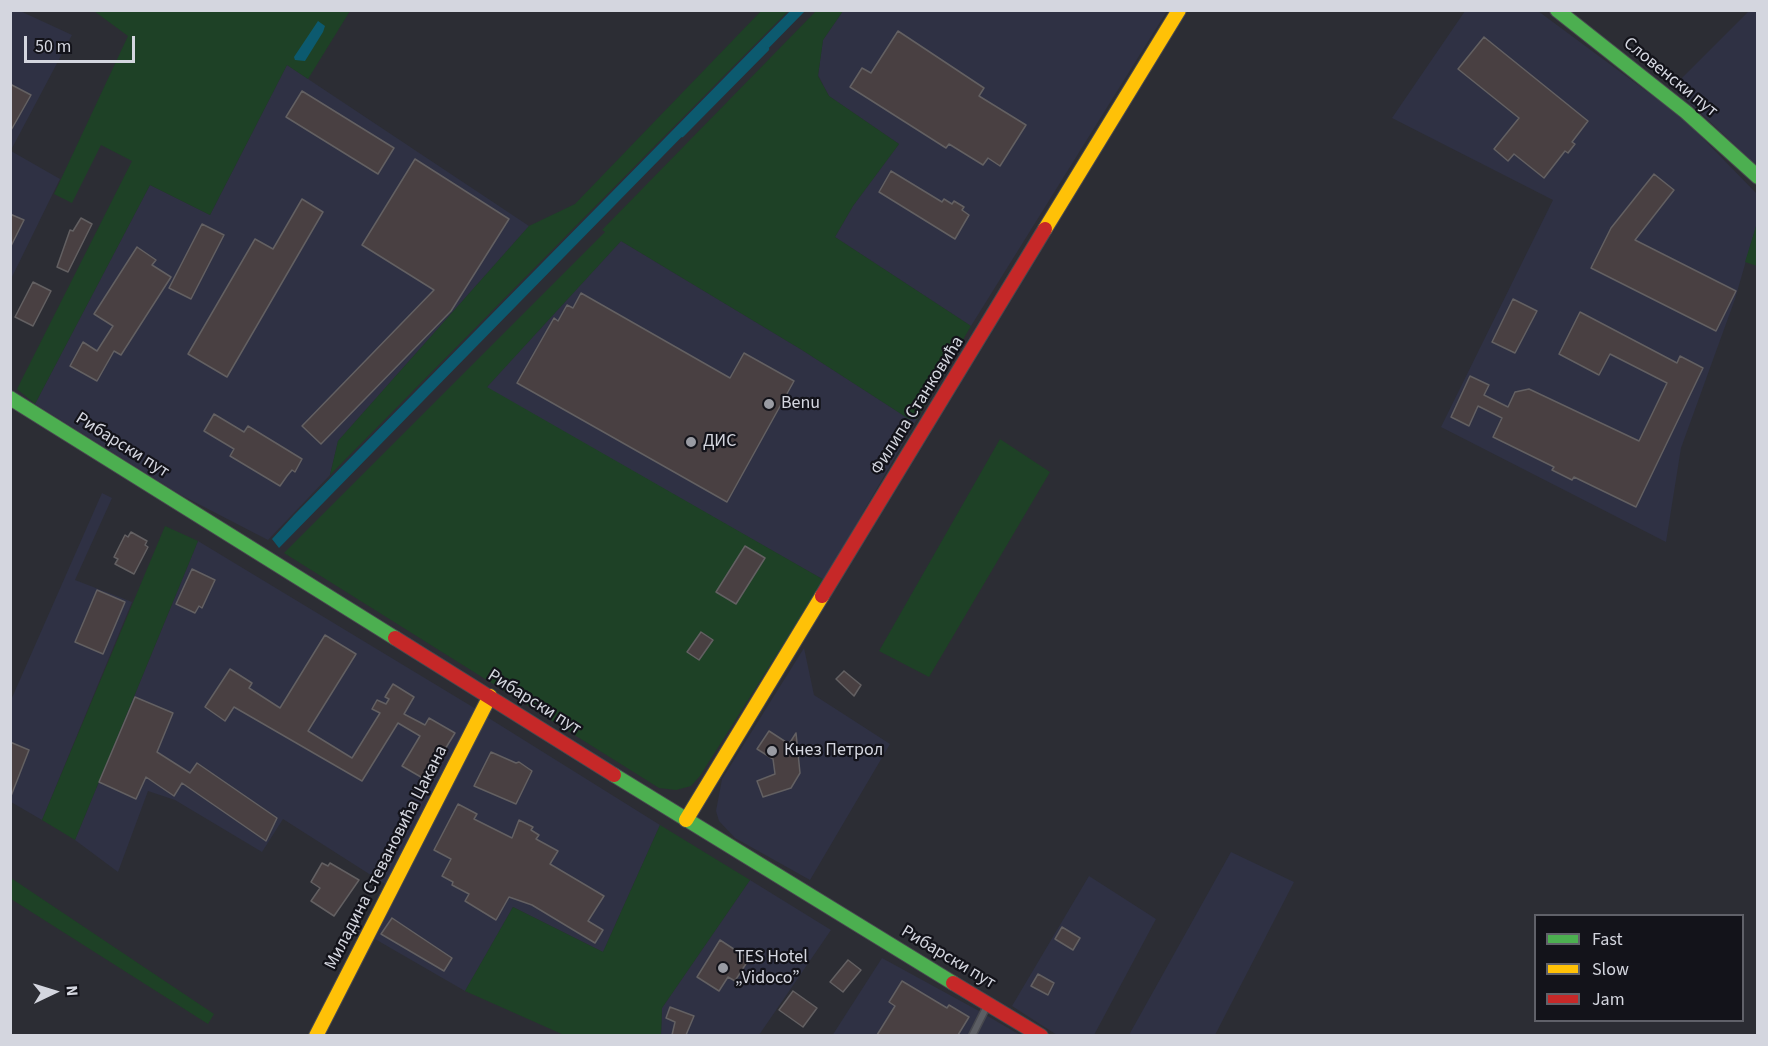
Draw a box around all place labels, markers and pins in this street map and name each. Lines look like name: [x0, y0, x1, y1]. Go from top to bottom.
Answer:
place label: Benu: [781, 393, 820, 415]
marker: Benu: [762, 397, 776, 411]
place label: ДИС: [703, 431, 736, 453]
marker: ДИС: [684, 435, 698, 449]
place label: Кнез Петрол: [784, 740, 883, 762]
marker: Кнез Петрол: [765, 744, 779, 758]
place label: TES Hotel „Vidoco”: [735, 947, 808, 990]
marker: TES Hotel „Vidoco”: [716, 961, 730, 975]

